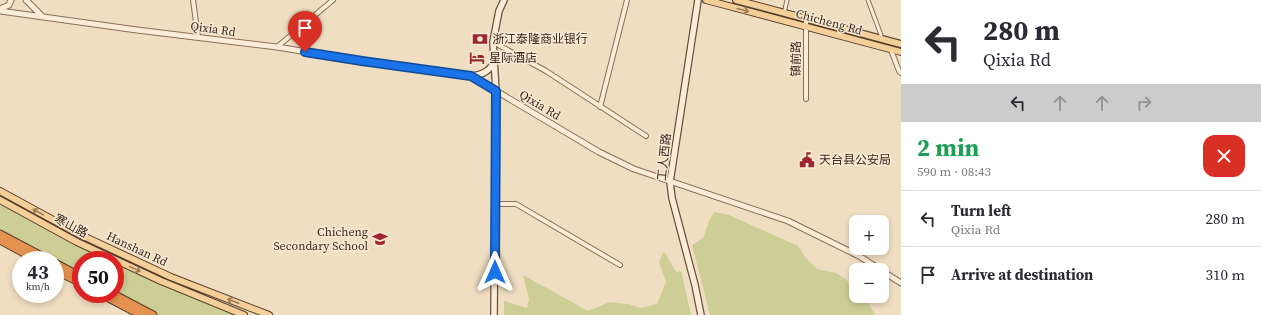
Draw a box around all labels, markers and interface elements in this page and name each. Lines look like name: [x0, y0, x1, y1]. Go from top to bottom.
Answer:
street label: Chicheng Rd: [794, 5, 864, 39]
one-way arrow: [736, 7, 749, 14]
pin: [288, 11, 322, 52]
text: 280 m: [983, 11, 1060, 49]
icon: left: [917, 16, 969, 68]
icon: arrive: [294, 17, 316, 39]
street label: Qixia Rd: [189, 18, 237, 40]
bank icon: 浙江泰隆商业银行: [471, 30, 489, 48]
place label: 浙江泰隆商业银行: [492, 31, 588, 47]
street label: 镇前路: [788, 41, 804, 77]
text: Qixia Rd: [983, 47, 1051, 72]
hotel icon: 星际酒店: [468, 49, 486, 67]
place label: 星际酒店: [489, 50, 537, 66]
street label: Qixia Rd: [516, 86, 564, 124]
icon: left: [1007, 92, 1029, 114]
icon: ahead: [1049, 92, 1071, 114]
icon: ahead: [1091, 92, 1113, 114]
icon: right: [1133, 92, 1155, 114]
text: 2 min: [917, 131, 979, 164]
street label: 工人西路: [654, 132, 674, 182]
button: close: [1203, 135, 1245, 177]
public building icon: 天台县公安局: [798, 151, 816, 169]
place label: 天台县公安局: [819, 152, 891, 168]
text: 590 m · 08:43: [917, 163, 991, 180]
text: Turn left: [951, 200, 1011, 221]
one-way arrow: [32, 208, 44, 215]
icon: left: [917, 208, 939, 230]
text: 280 m: [1205, 208, 1245, 229]
street label: 寒山路: [51, 210, 91, 242]
map controls: [849, 215, 889, 303]
button: +: [849, 215, 889, 255]
text: Qixia Rd: [951, 221, 1000, 238]
place label: Chicheng Secondary School: [273, 224, 368, 254]
street label: Hanshan Rd: [104, 228, 170, 270]
school or university icon: Chicheng Secondary School: [371, 230, 389, 248]
speed limit sign: 50: [72, 251, 124, 303]
position arrow: [474, 251, 516, 293]
text: 43: [27, 258, 49, 286]
button: −: [849, 263, 889, 303]
icon: arrive: [917, 264, 939, 286]
text: Arrive at destination: [951, 264, 1093, 285]
text: 310 m: [1205, 264, 1245, 285]
one-way arrow: [128, 266, 140, 273]
text: km/h: [26, 280, 50, 293]
one-way arrow: [227, 296, 239, 304]

